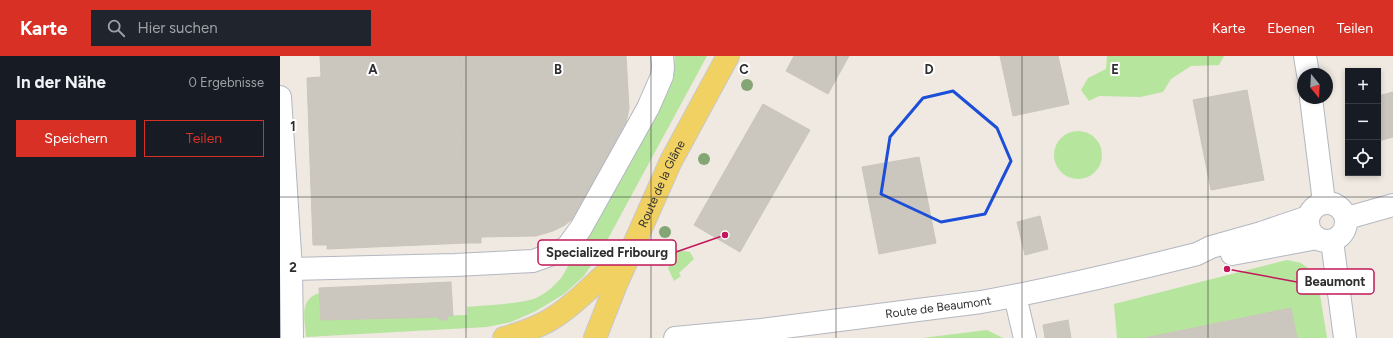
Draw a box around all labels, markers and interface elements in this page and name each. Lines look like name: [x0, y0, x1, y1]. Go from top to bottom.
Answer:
search box: [91, 10, 371, 46]
text: Karte: [20, 17, 67, 40]
icon: search: [105, 17, 127, 39]
text: Hier suchen: [137, 19, 218, 37]
text: Karte: [1212, 20, 1245, 37]
text: Ebenen: [1267, 20, 1315, 37]
text: Teilen: [1337, 20, 1373, 37]
text: A: [368, 62, 378, 77]
text: B: [554, 62, 562, 77]
text: C: [739, 62, 749, 77]
text: D: [924, 62, 934, 77]
text: E: [1111, 62, 1119, 77]
north arrow: [1297, 68, 1333, 104]
map controls: [1345, 68, 1381, 176]
button: +: [1345, 68, 1381, 104]
text: In der Nähe: [16, 72, 106, 92]
text: 0 Ergebnisse: [189, 75, 264, 90]
button: −: [1345, 104, 1381, 140]
text: 1: [290, 119, 296, 134]
button: Speichern: [16, 120, 136, 157]
button: Teilen: [144, 120, 264, 157]
street label: Route de la Glâne: [635, 137, 688, 230]
button: locate: [1345, 140, 1381, 176]
callout: Specialized Fribourg: [538, 240, 676, 265]
text: Specialized Fribourg: [546, 245, 668, 260]
text: 2: [289, 260, 297, 275]
callout: Beaumont: [1297, 269, 1374, 294]
text: Beaumont: [1305, 274, 1365, 289]
street label: Route de Beaumont: [884, 293, 993, 321]

